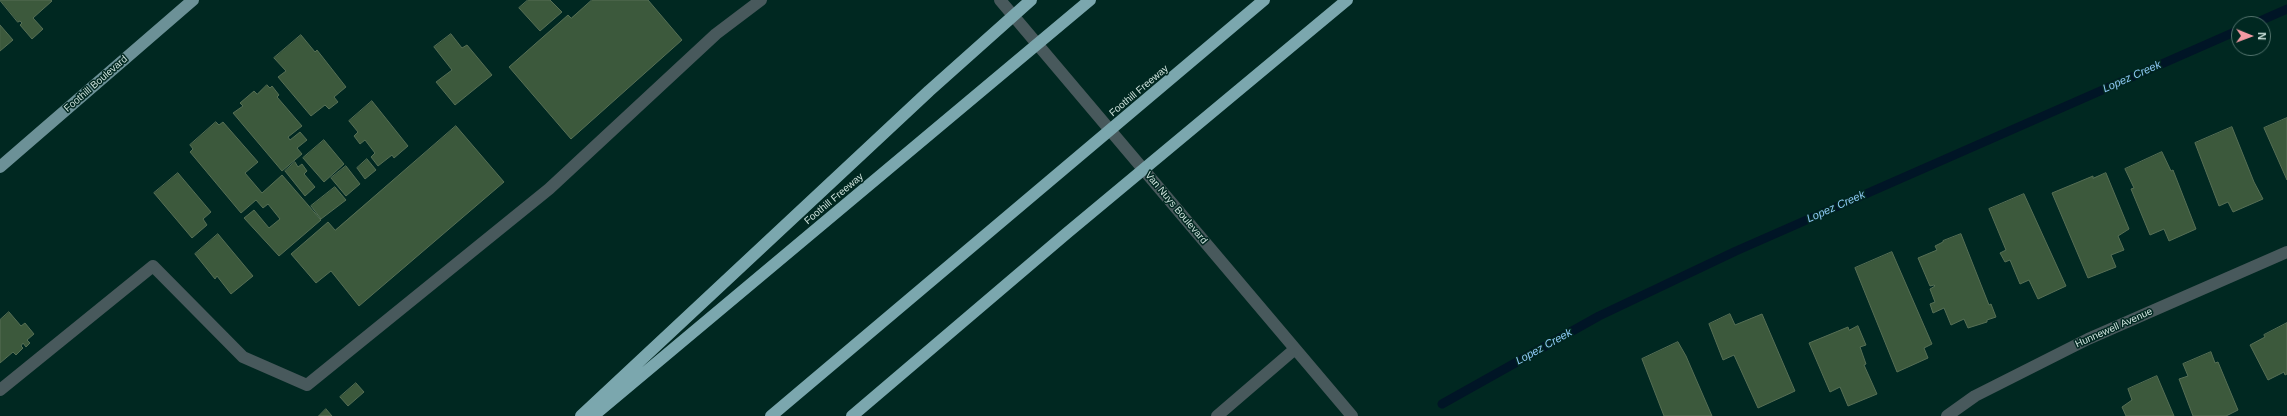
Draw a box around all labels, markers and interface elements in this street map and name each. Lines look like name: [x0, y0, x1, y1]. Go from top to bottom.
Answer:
north arrow: [2231, 16, 2271, 56]
text: N: [2256, 32, 2268, 40]
street label: Foothill Boulevard: [62, 53, 130, 115]
water label: Lopez Creek: [2101, 58, 2163, 96]
street label: Foothill Freeway: [1107, 63, 1171, 119]
street label: Van Nuys Boulevard: [1142, 170, 1210, 246]
street label: Foothill Freeway: [802, 171, 866, 227]
water label: Lopez Creek: [1805, 188, 1867, 226]
street label: Hunnewell Avenue: [2074, 306, 2154, 350]
water label: Lopez Creek: [1514, 326, 1574, 368]

